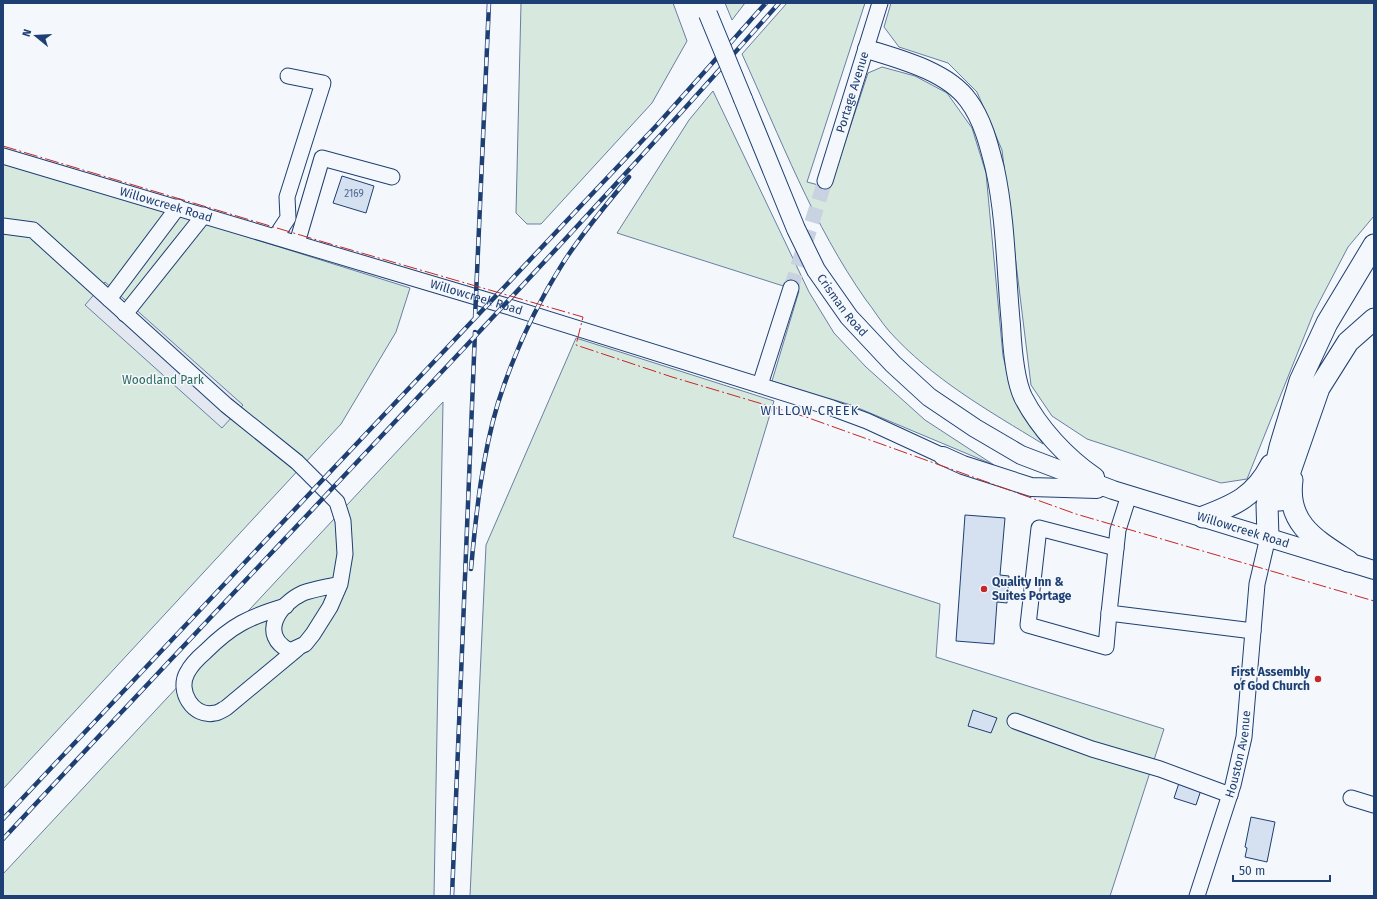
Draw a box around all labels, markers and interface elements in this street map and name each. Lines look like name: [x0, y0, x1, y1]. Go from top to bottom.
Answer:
north arrow: [16, 16, 56, 56]
text: N: [20, 28, 34, 39]
street label: Portage Avenue: [833, 50, 872, 135]
street label: Willowcreek Road: [118, 184, 214, 225]
house number: 2169: [344, 188, 364, 200]
street label: Crisman Road: [814, 271, 871, 339]
street label: Willowcreek Road: [428, 277, 524, 318]
park label: Woodland Park: [122, 373, 205, 387]
district label: WILLOW CREEK: [761, 403, 859, 418]
street label: Willowcreek Road: [1195, 509, 1291, 551]
place label: Quality Inn & Suites Portage: [992, 575, 1072, 603]
marker: Quality Inn & Suites Portage: [979, 584, 989, 594]
place label: First Assembly of God Church: [1231, 665, 1311, 693]
marker: First Assembly of God Church: [1313, 674, 1323, 684]
street label: Houston Avenue: [1222, 710, 1253, 800]
scale bar: [1233, 857, 1330, 883]
text: 50 m: [1239, 864, 1265, 878]

